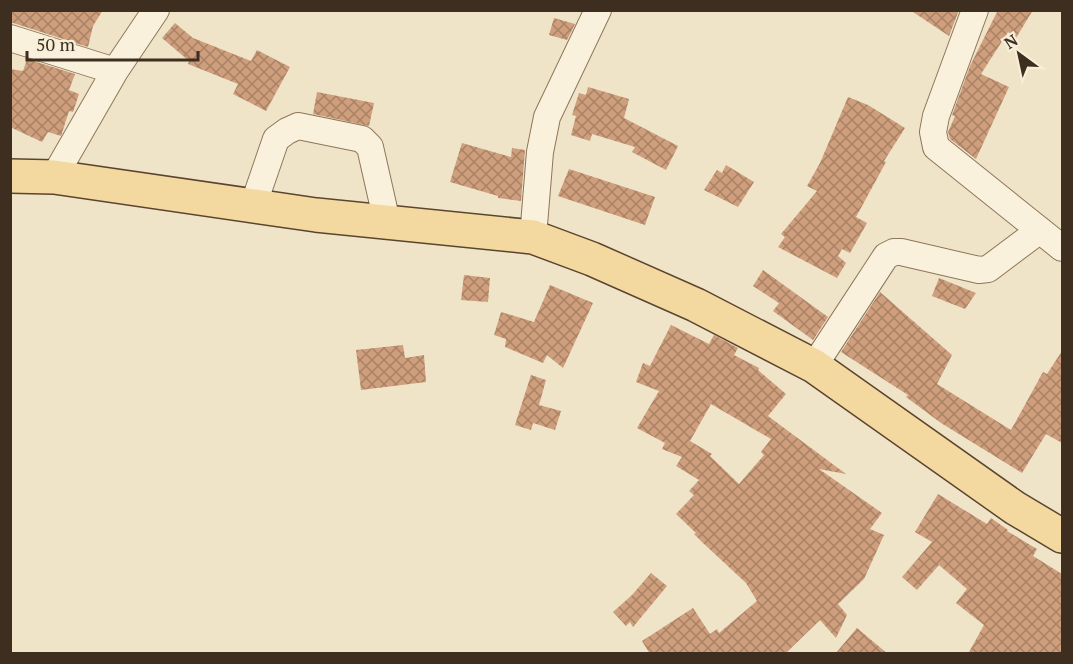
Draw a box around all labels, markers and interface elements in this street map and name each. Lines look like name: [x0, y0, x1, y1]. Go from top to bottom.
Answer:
scale bar: [27, 24, 198, 62]
north arrow: [989, 24, 1049, 84]
text: N: [1000, 29, 1022, 54]
text: 50 m: [36, 32, 76, 56]

